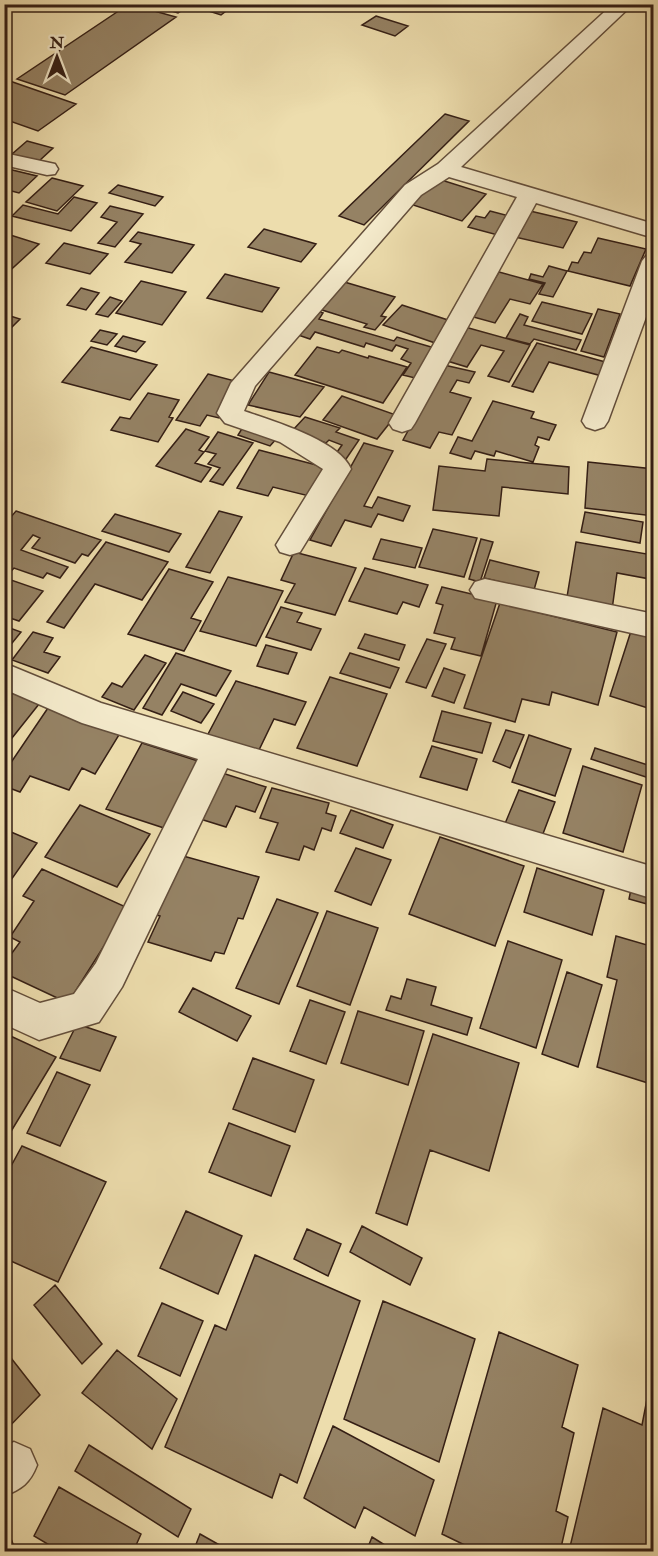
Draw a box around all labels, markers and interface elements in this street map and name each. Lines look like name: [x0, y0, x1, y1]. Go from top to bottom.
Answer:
north arrow: [27, 27, 87, 87]
text: N: [49, 33, 65, 53]

